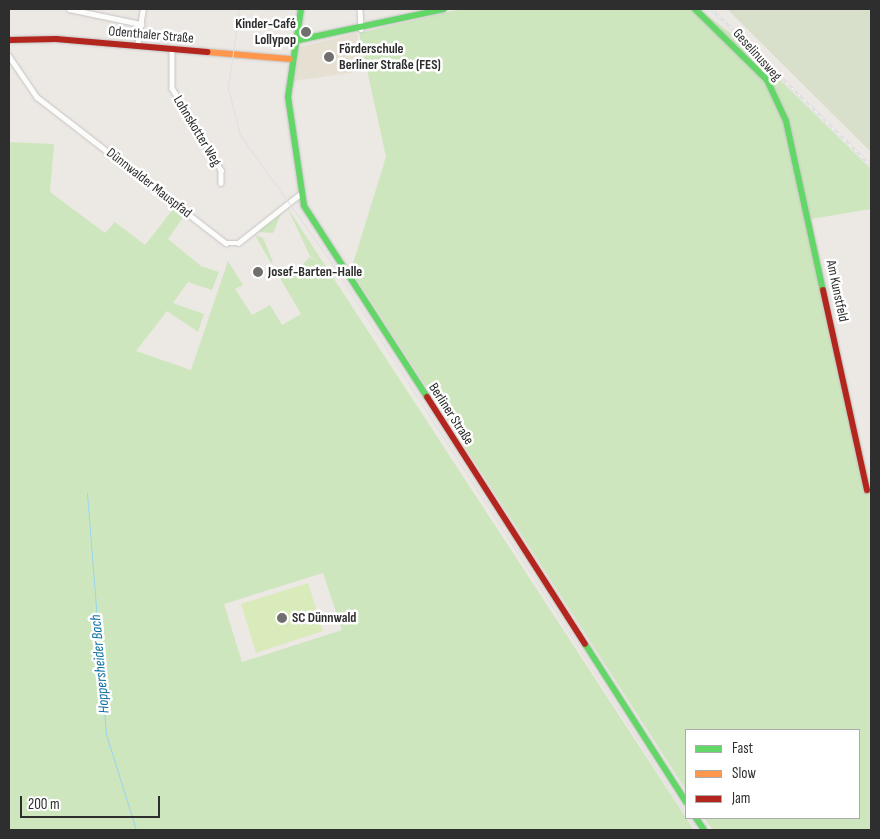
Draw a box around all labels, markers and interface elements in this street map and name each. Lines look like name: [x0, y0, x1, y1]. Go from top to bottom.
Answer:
place label: Kinder-Café Lollypop: [235, 16, 296, 48]
street label: Odenthaler Straße: [108, 23, 194, 47]
street label: Geselinusweg: [729, 25, 785, 85]
marker: Kinder-Café Lollypop: [300, 26, 312, 38]
place label: Förderschule Berliner Straße (FES): [339, 41, 441, 74]
marker: Förderschule Berliner Straße (FES): [323, 51, 335, 63]
street label: Lohnskotter Weg: [169, 93, 225, 169]
street label: Dünnwalder Mauspfad: [103, 145, 195, 221]
street label: Am Kunstfeld: [822, 259, 852, 323]
place label: Josef-Barten-Halle: [268, 264, 362, 280]
marker: Josef-Barten-Halle: [252, 266, 264, 278]
street label: Berliner Straße: [425, 380, 477, 448]
place label: SC Dünnwald: [292, 610, 356, 626]
marker: SC Dünnwald: [276, 612, 288, 624]
water label: Hoppersheider Bach: [87, 614, 113, 714]
legend: [685, 729, 860, 819]
text: Fast: [732, 739, 753, 758]
text: Slow: [732, 764, 756, 783]
scale bar: [22, 786, 162, 818]
text: Jam: [732, 789, 750, 808]
text: 200 m: [28, 795, 60, 814]

